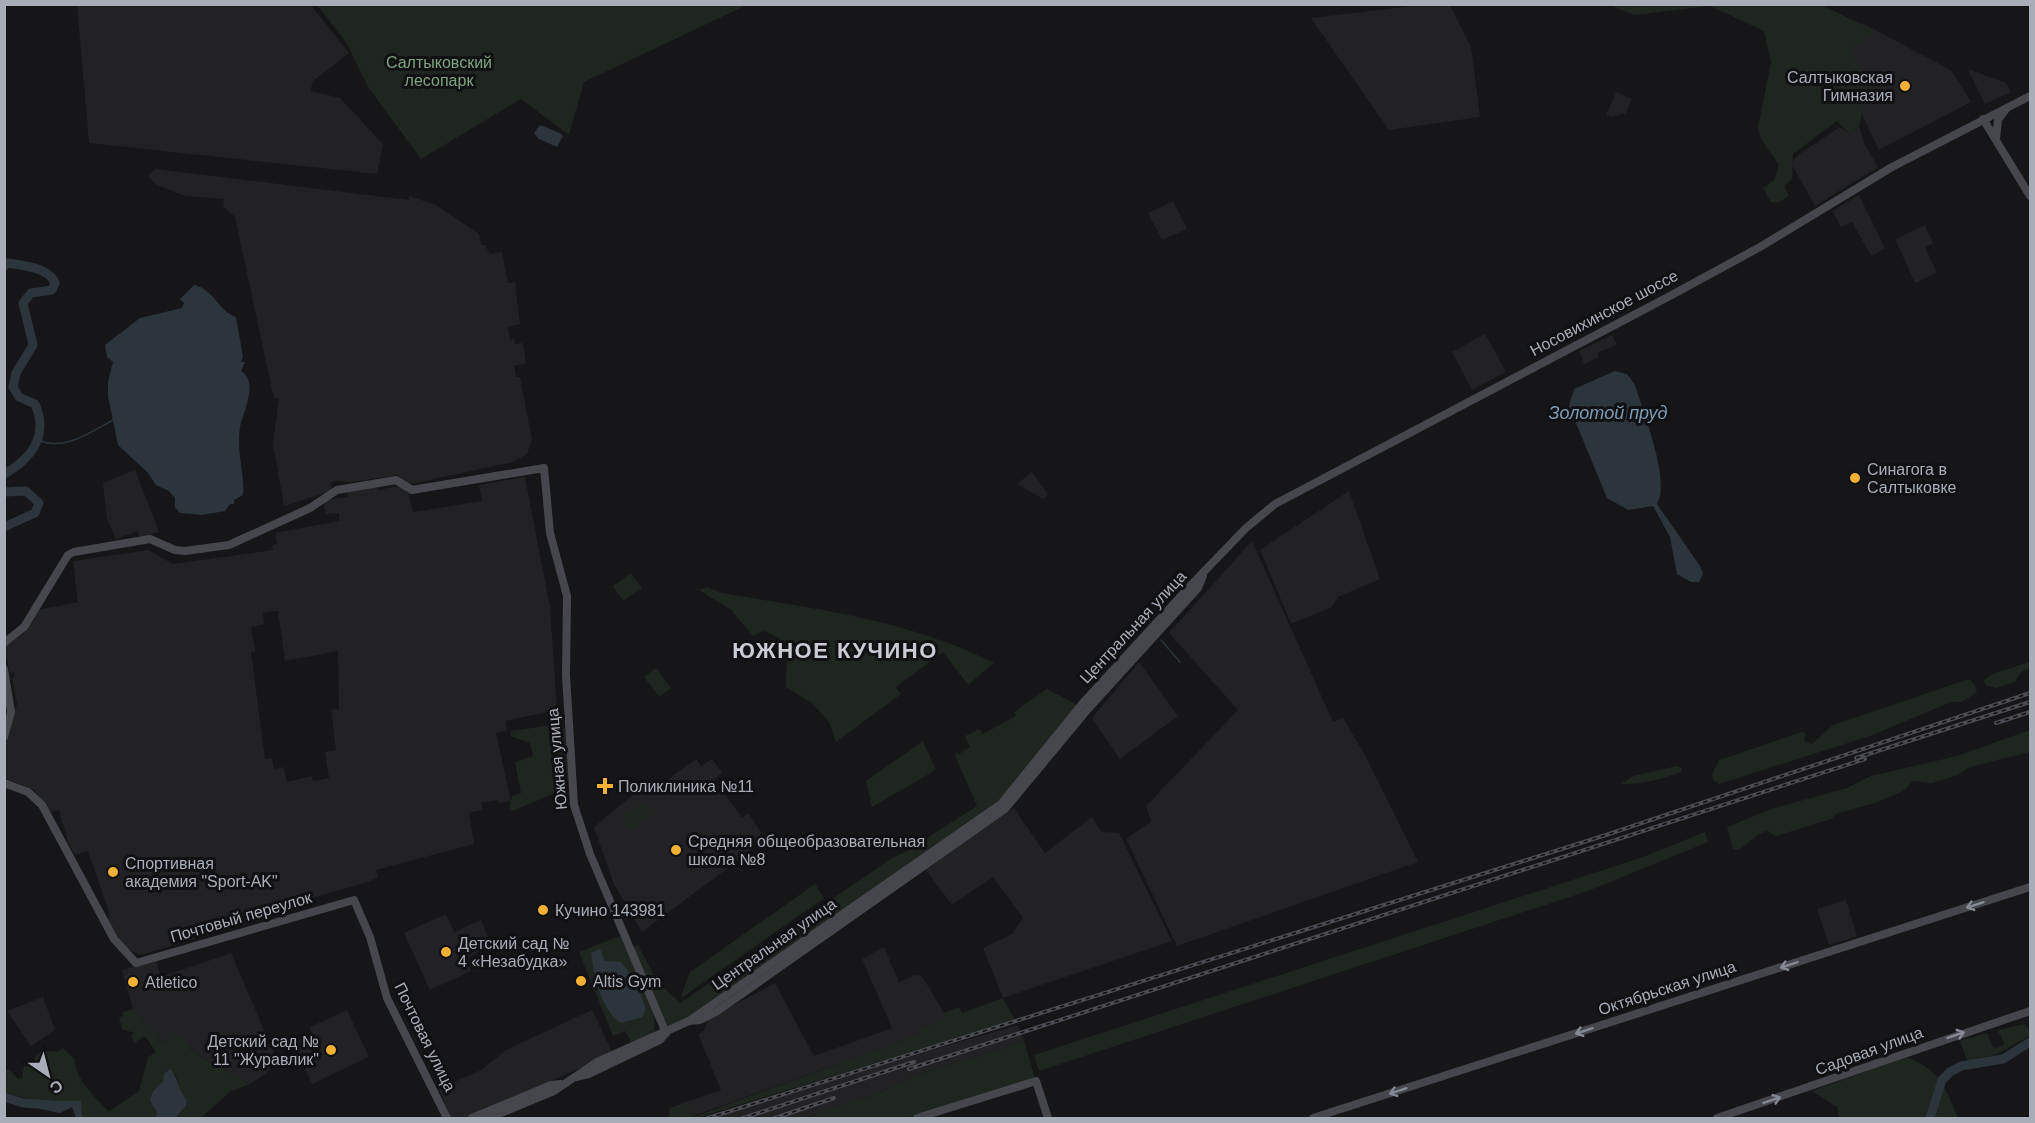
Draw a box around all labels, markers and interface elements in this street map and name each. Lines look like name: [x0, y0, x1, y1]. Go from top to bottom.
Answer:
park label: Салтыковский лесопарк: [386, 54, 492, 89]
place label: Салтыковская Гимназия: [1787, 69, 1893, 104]
marker: Салтыковская Гимназия: [1898, 79, 1912, 93]
street label: Носовихинское шоссе: [1527, 267, 1681, 359]
water label: Золотой пруд: [1549, 403, 1667, 423]
place label: Синагога в Салтыковке: [1867, 461, 1957, 496]
marker: Синагога в Салтыковке: [1848, 471, 1862, 485]
street label: Центральная улица: [1077, 567, 1189, 687]
district label: ЮЖНОЕ КУЧИНО: [732, 638, 938, 663]
street label: Южная улица: [544, 708, 570, 810]
marker: Поликлиника №11: [596, 777, 614, 795]
place label: Поликлиника №11: [618, 778, 754, 795]
place label: Средняя общеобразовательная школа №8: [688, 833, 925, 868]
marker: Средняя общеобразовательная школа №8: [669, 843, 683, 857]
place label: Спортивная академия "Sport-AK": [125, 855, 278, 890]
marker: Спортивная академия "Sport-AK": [106, 865, 120, 879]
street label: Почтовый переулок: [168, 888, 314, 945]
street label: Центральная улица: [709, 895, 839, 993]
one-way arrow: [1966, 900, 1985, 911]
place label: Кучино 143981: [555, 902, 665, 919]
marker: Кучино 143981: [536, 903, 550, 917]
place label: Детский сад № 4 «Незабудка»: [458, 935, 570, 970]
marker: Детский сад № 4 «Незабудка»: [439, 945, 453, 959]
street label: Октябрьская улица: [1596, 958, 1738, 1018]
one-way arrow: [1780, 960, 1799, 971]
place label: Altis Gym: [593, 973, 661, 990]
place label: Atletico: [145, 974, 198, 991]
marker: Altis Gym: [574, 974, 588, 988]
marker: Atletico: [126, 975, 140, 989]
street label: Почтовая улица: [391, 980, 459, 1094]
street label: Садовая улица: [1813, 1024, 1925, 1078]
one-way arrow: [1575, 1026, 1594, 1037]
one-way arrow: [1947, 1029, 1965, 1040]
place label: Детский сад № 11 "Журавлик": [207, 1033, 319, 1068]
marker: Детский сад № 11 "Журавлик": [324, 1043, 338, 1057]
north arrow: [18, 1045, 78, 1105]
text: С: [46, 1077, 66, 1097]
one-way arrow: [1389, 1086, 1408, 1097]
one-way arrow: [1763, 1094, 1782, 1105]

